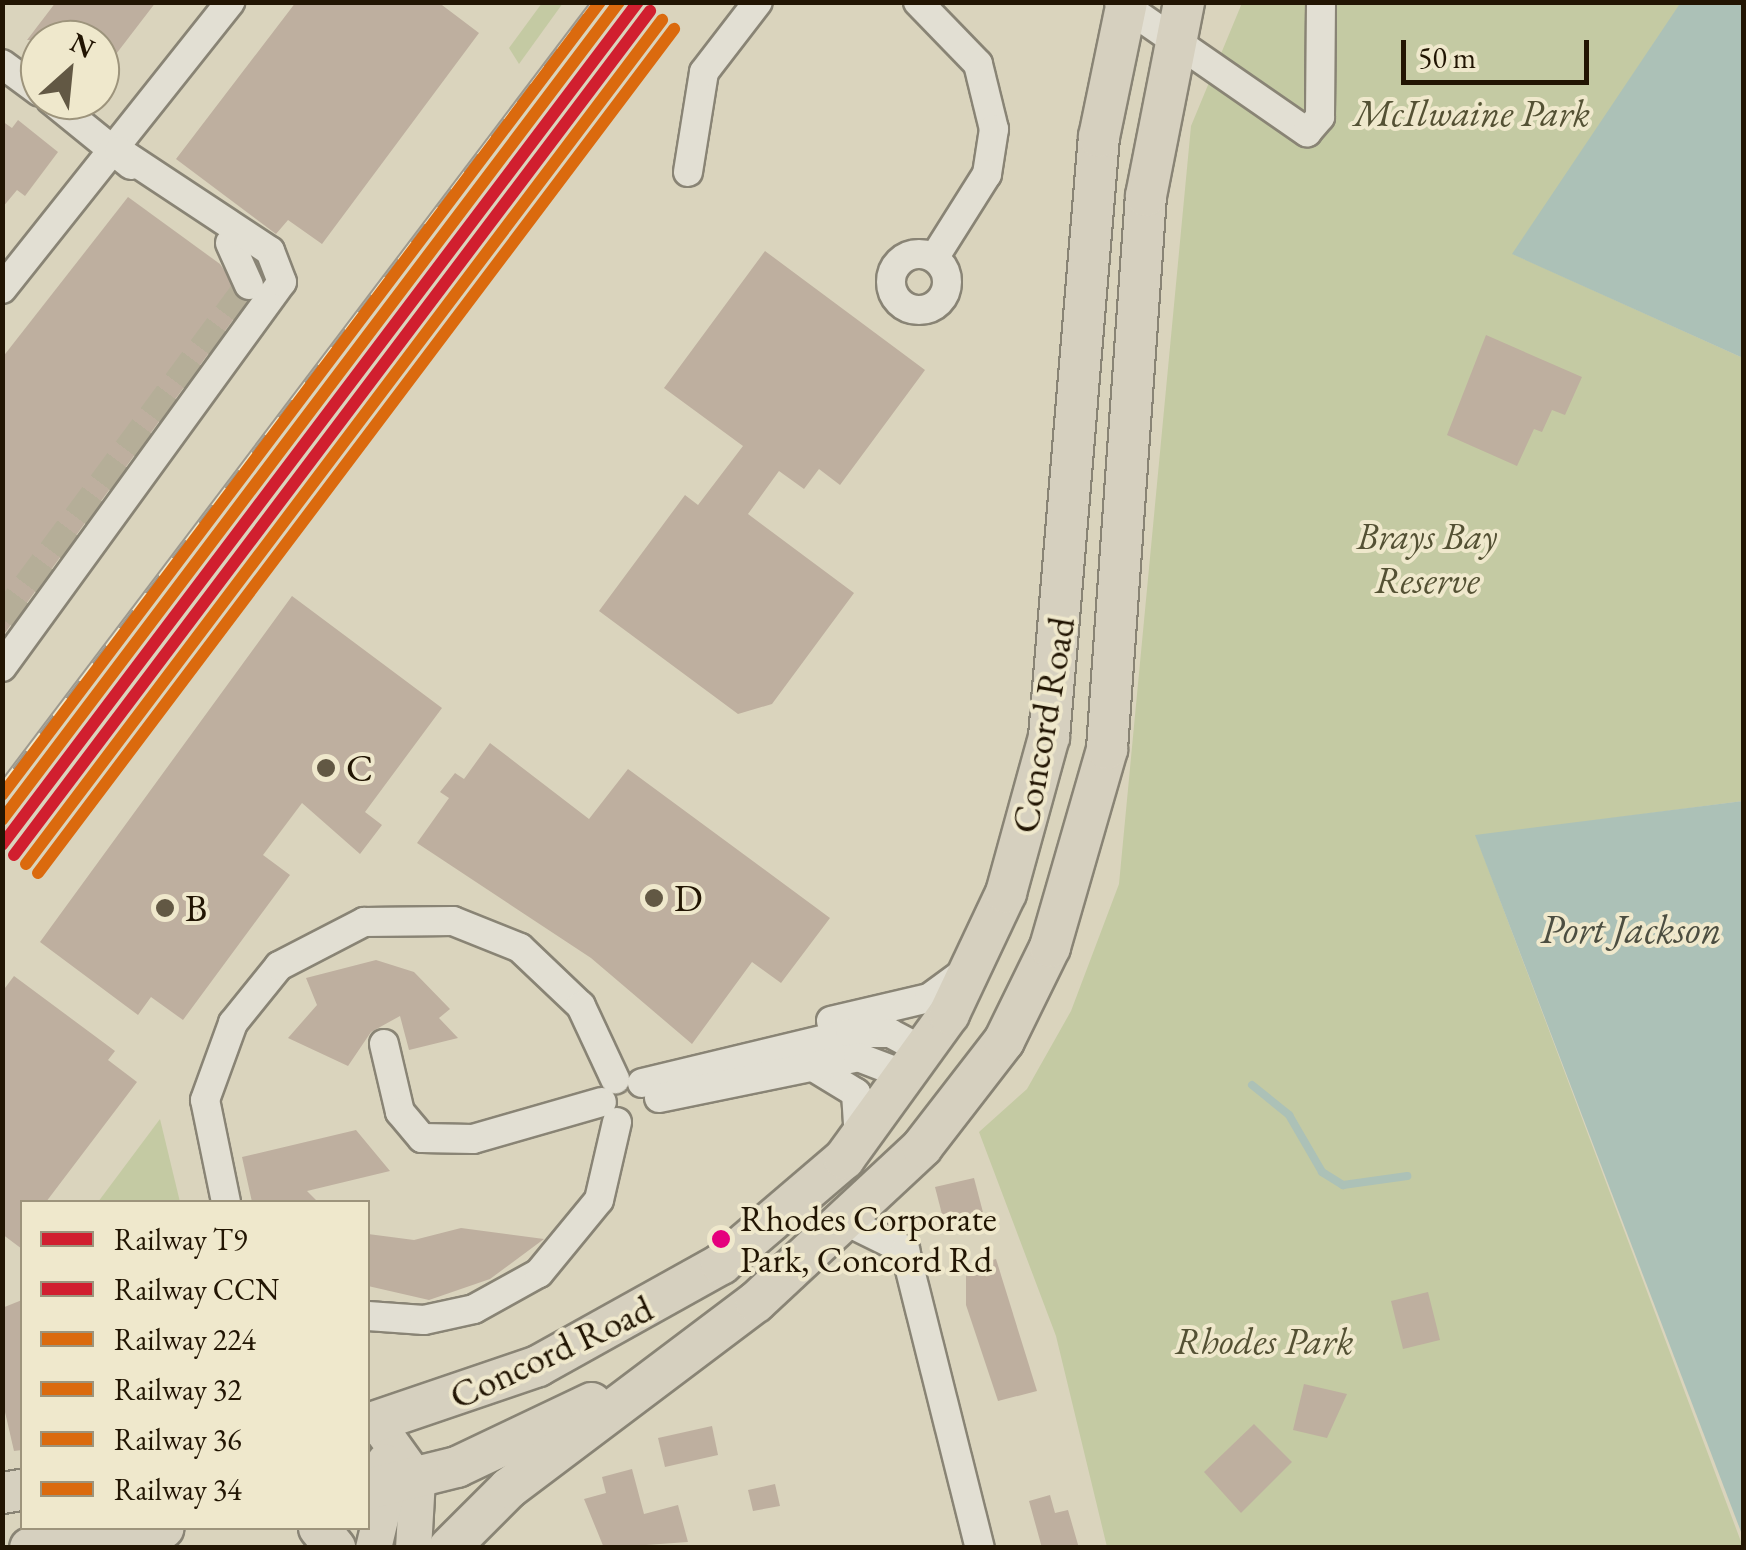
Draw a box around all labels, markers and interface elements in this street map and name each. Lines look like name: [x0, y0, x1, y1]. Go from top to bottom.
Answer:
north arrow: [20, 20, 120, 120]
scale bar: [1406, 20, 1594, 82]
text: N: [64, 24, 101, 66]
text: 50 m: [1418, 38, 1476, 77]
park label: McIlwaine Park: [1354, 90, 1590, 136]
park label: Brays Bay Reserve: [1356, 513, 1498, 602]
street label: Concord Road: [1002, 613, 1084, 837]
place label: C: [346, 745, 373, 791]
marker: C: [315, 757, 337, 779]
place label: D: [674, 875, 703, 921]
place label: B: [185, 885, 207, 931]
marker: D: [643, 887, 665, 909]
marker: B: [154, 897, 176, 919]
water label: Port Jackson: [1540, 905, 1722, 953]
place label: Rhodes Corporate Park, Concord Rd: [740, 1196, 997, 1281]
legend: [20, 1200, 370, 1530]
text: Railway T9: [114, 1220, 247, 1259]
marker: Rhodes Corporate Park, Concord Rd: [711, 1229, 731, 1249]
text: Railway CCN: [114, 1270, 279, 1309]
street label: Concord Road: [442, 1285, 660, 1419]
park label: Rhodes Park: [1174, 1318, 1354, 1364]
text: Railway 224: [114, 1320, 256, 1359]
text: Railway 32: [114, 1370, 242, 1409]
text: Railway 36: [114, 1420, 242, 1459]
text: Railway 34: [114, 1470, 242, 1509]

